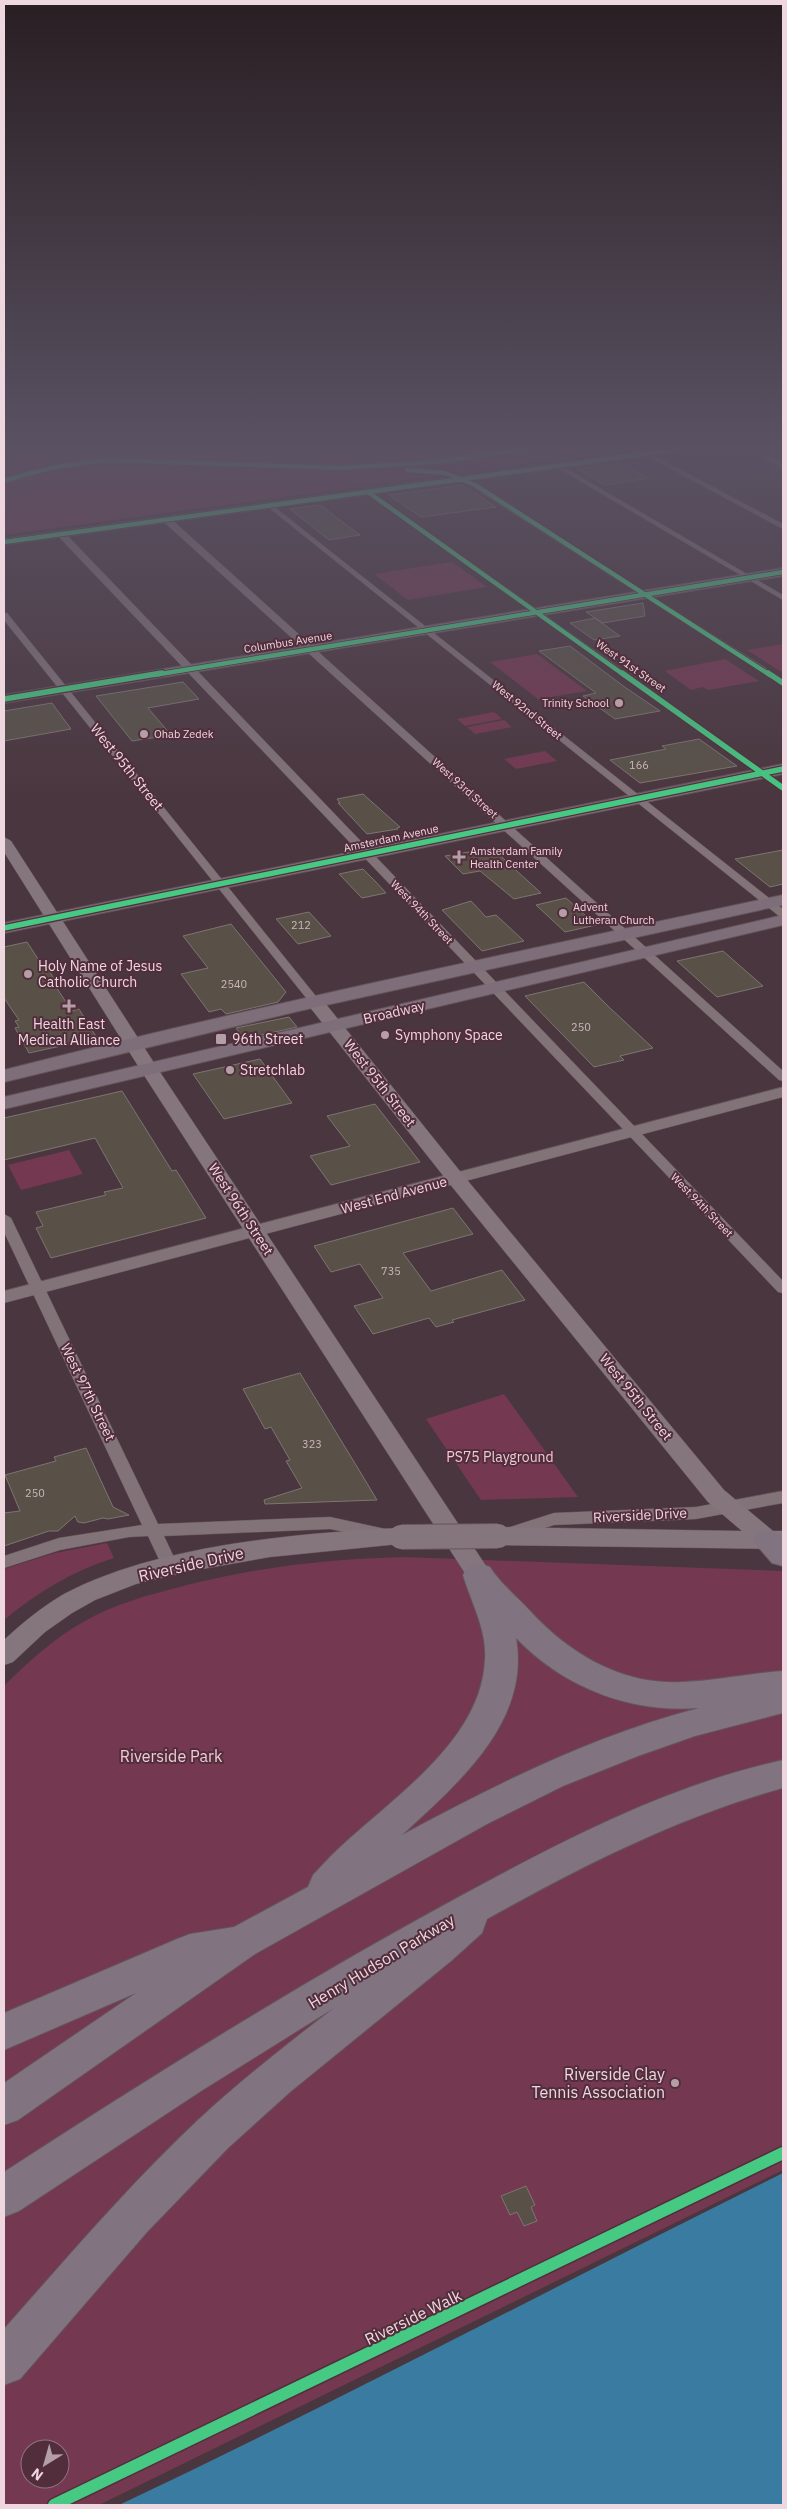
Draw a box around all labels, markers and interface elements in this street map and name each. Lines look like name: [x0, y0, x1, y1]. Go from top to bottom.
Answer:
street label: Columbus Avenue: [243, 628, 333, 656]
street label: West 91st Street: [593, 637, 669, 695]
street label: West 92nd Street: [489, 677, 565, 743]
place label: Trinity School: [542, 696, 609, 710]
marker: Trinity School: [613, 697, 625, 709]
street label: West 95th Street: [87, 720, 167, 814]
place label: Ohab Zedek: [154, 727, 214, 741]
marker: Ohab Zedek: [138, 728, 150, 740]
street label: West 93rd Street: [429, 755, 501, 821]
house number: 166: [629, 758, 649, 772]
street label: Amsterdam Avenue: [342, 821, 440, 855]
place label: Amsterdam Family Health Center: [470, 844, 563, 871]
marker: Amsterdam Family Health Center: [452, 850, 466, 864]
street label: West 94th Street: [388, 877, 456, 947]
place label: Advent Lutheran Church: [573, 900, 655, 927]
marker: Advent Lutheran Church: [557, 907, 569, 919]
house number: 212: [291, 918, 311, 932]
place label: Holy Name of Jesus Catholic Church: [38, 957, 162, 991]
marker: Holy Name of Jesus Catholic Church: [22, 968, 34, 980]
house number: 2540: [221, 977, 247, 991]
street label: Broadway: [361, 996, 427, 1028]
marker: Health East Medical Alliance: [62, 999, 76, 1013]
place label: Health East Medical Alliance: [18, 1015, 121, 1049]
house number: 250: [571, 1020, 591, 1034]
place label: Symphony Space: [395, 1026, 503, 1044]
marker: Symphony Space: [379, 1029, 391, 1041]
place label: 96th Street: [232, 1030, 303, 1048]
marker: 96th Street: [214, 1032, 228, 1046]
street label: West 95th Street: [340, 1036, 420, 1130]
place label: Stretchlab: [240, 1061, 305, 1079]
marker: Stretchlab: [224, 1064, 236, 1076]
street label: West 96th Street: [205, 1160, 278, 1259]
street label: West 94th Street: [668, 1170, 736, 1240]
street label: West End Avenue: [339, 1172, 449, 1218]
house number: 735: [381, 1264, 401, 1278]
street label: West 97th Street: [57, 1340, 119, 1444]
street label: West 95th Street: [596, 1350, 676, 1444]
house number: 323: [302, 1437, 322, 1451]
park label: PS75 Playground: [446, 1448, 554, 1466]
house number: 250: [25, 1486, 45, 1500]
street label: Riverside Drive: [593, 1504, 688, 1526]
street label: Riverside Drive: [136, 1542, 246, 1586]
park label: Riverside Park: [120, 1746, 223, 1766]
street label: Henry Hudson Parkway: [304, 1909, 458, 2013]
place label: Riverside Clay Tennis Association: [531, 2064, 665, 2102]
marker: Riverside Clay Tennis Association: [669, 2077, 681, 2089]
street label: Riverside Walk: [361, 2285, 465, 2349]
north arrow: [20, 2439, 70, 2489]
text: N: [28, 2464, 47, 2485]

